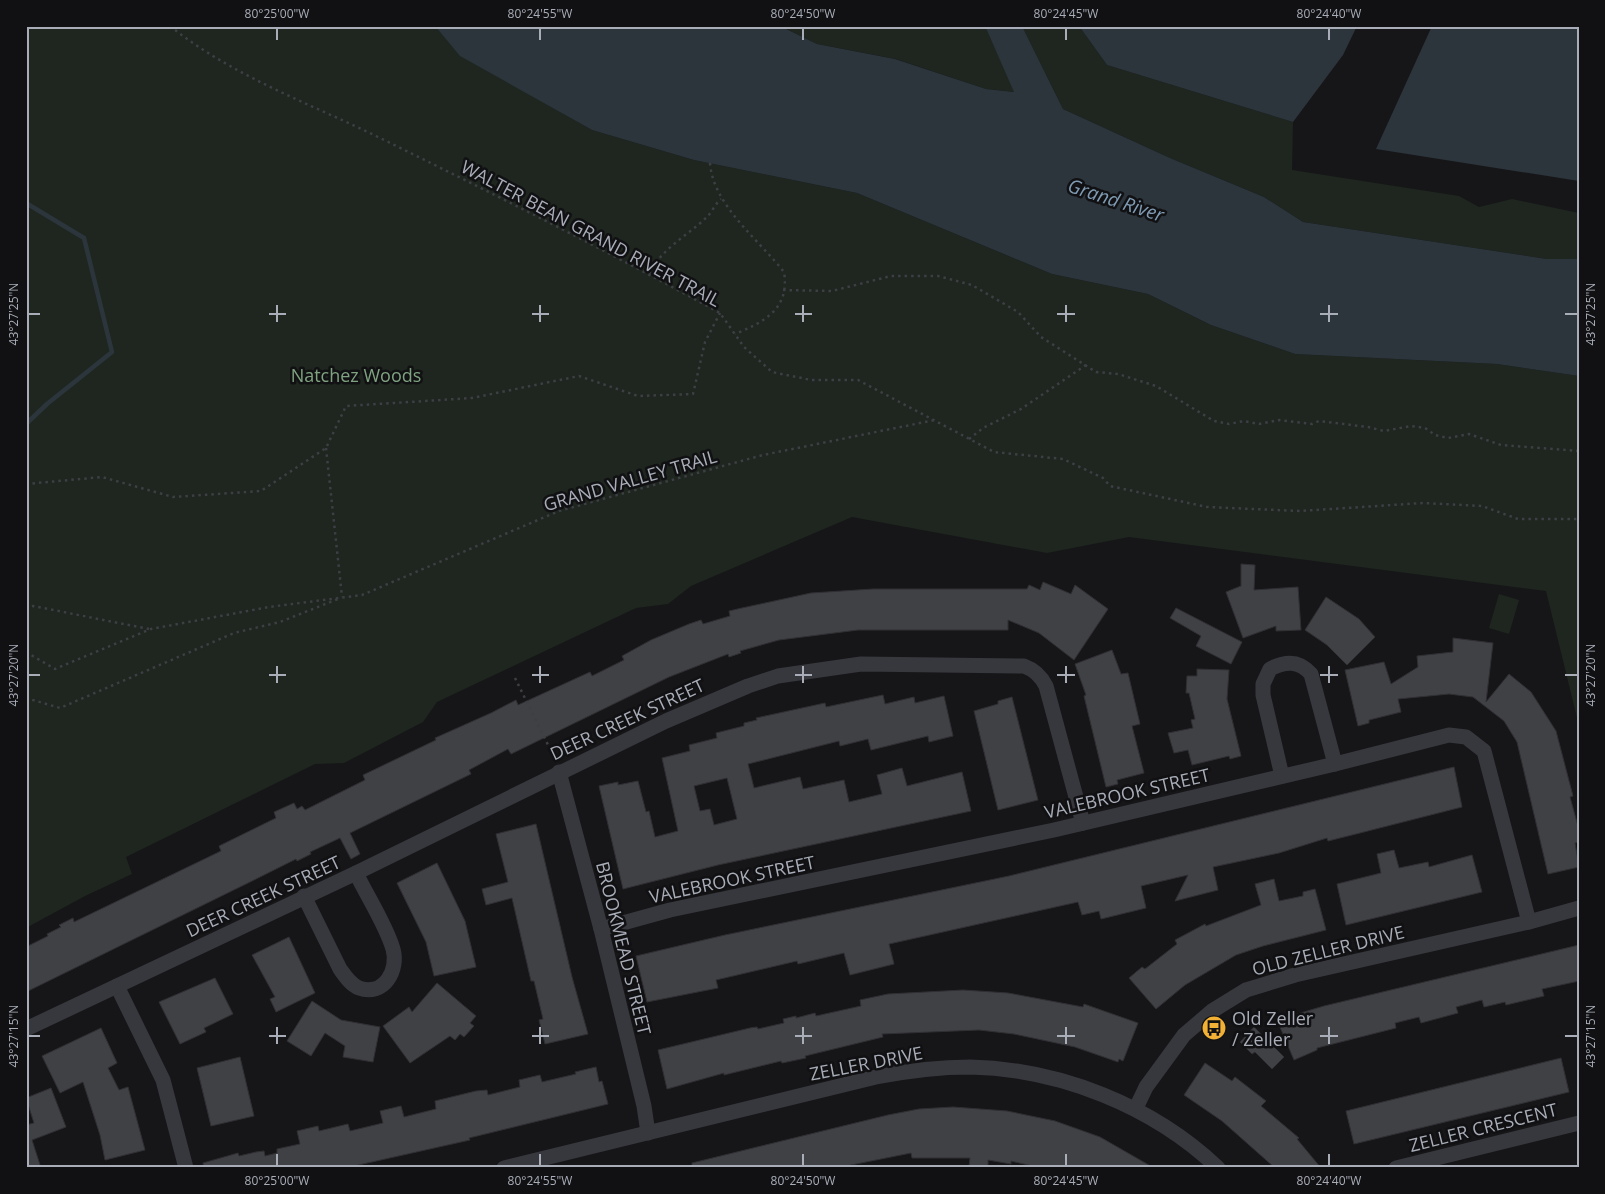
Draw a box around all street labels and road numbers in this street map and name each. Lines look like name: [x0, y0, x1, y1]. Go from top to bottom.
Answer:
street label: WALTER BEAN GRAND RIVER TRAIL: [457, 154, 725, 312]
street label: GRAND VALLEY TRAIL: [540, 444, 720, 516]
street label: DEER CREEK STREET: [546, 673, 708, 765]
street label: VALEBROOK STREET: [1042, 762, 1212, 824]
street label: DEER CREEK STREET: [182, 850, 344, 942]
street label: VALEBROOK STREET: [647, 850, 817, 908]
street label: BROOKMEAD STREET: [591, 859, 657, 1037]
street label: OLD ZELLER DRIVE: [1249, 919, 1407, 981]
street label: ZELLER DRIVE: [807, 1040, 925, 1086]
street label: ZELLER CRESCENT: [1406, 1097, 1560, 1157]

